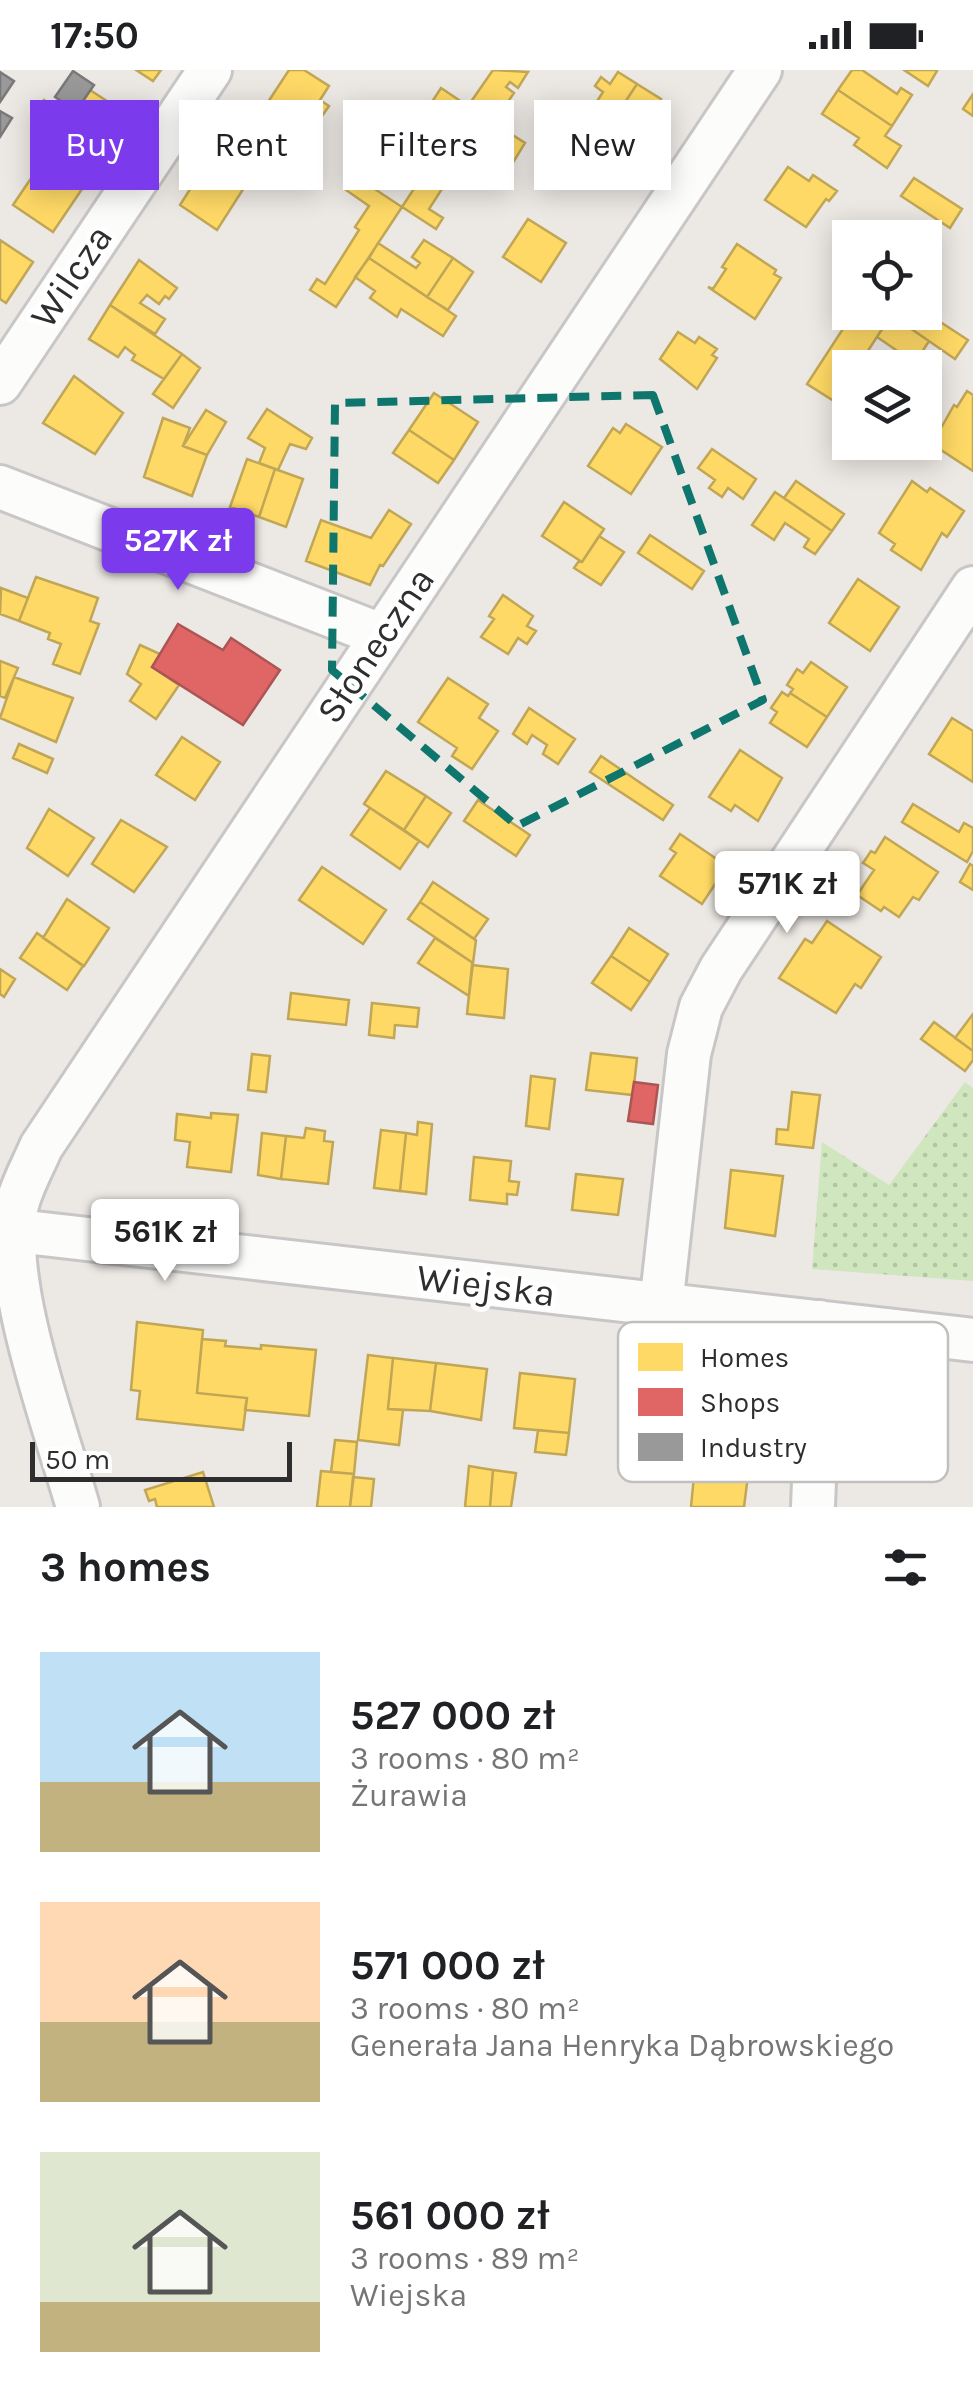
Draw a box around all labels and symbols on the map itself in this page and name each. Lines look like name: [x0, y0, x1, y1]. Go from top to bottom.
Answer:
street label: Wilcza: [21, 216, 122, 336]
pin: 527K zł: [86, 508, 270, 593]
street label: Słoneczna: [307, 559, 444, 732]
pin: 571K zł: [695, 851, 879, 936]
pin: 561K zł: [73, 1199, 257, 1284]
street label: Wiejska: [414, 1255, 558, 1316]
legend: [618, 1322, 948, 1482]
text: Homes: [700, 1341, 789, 1374]
text: Shops: [700, 1386, 780, 1419]
text: Industry: [700, 1431, 807, 1464]
scale bar: [30, 1437, 292, 1482]

